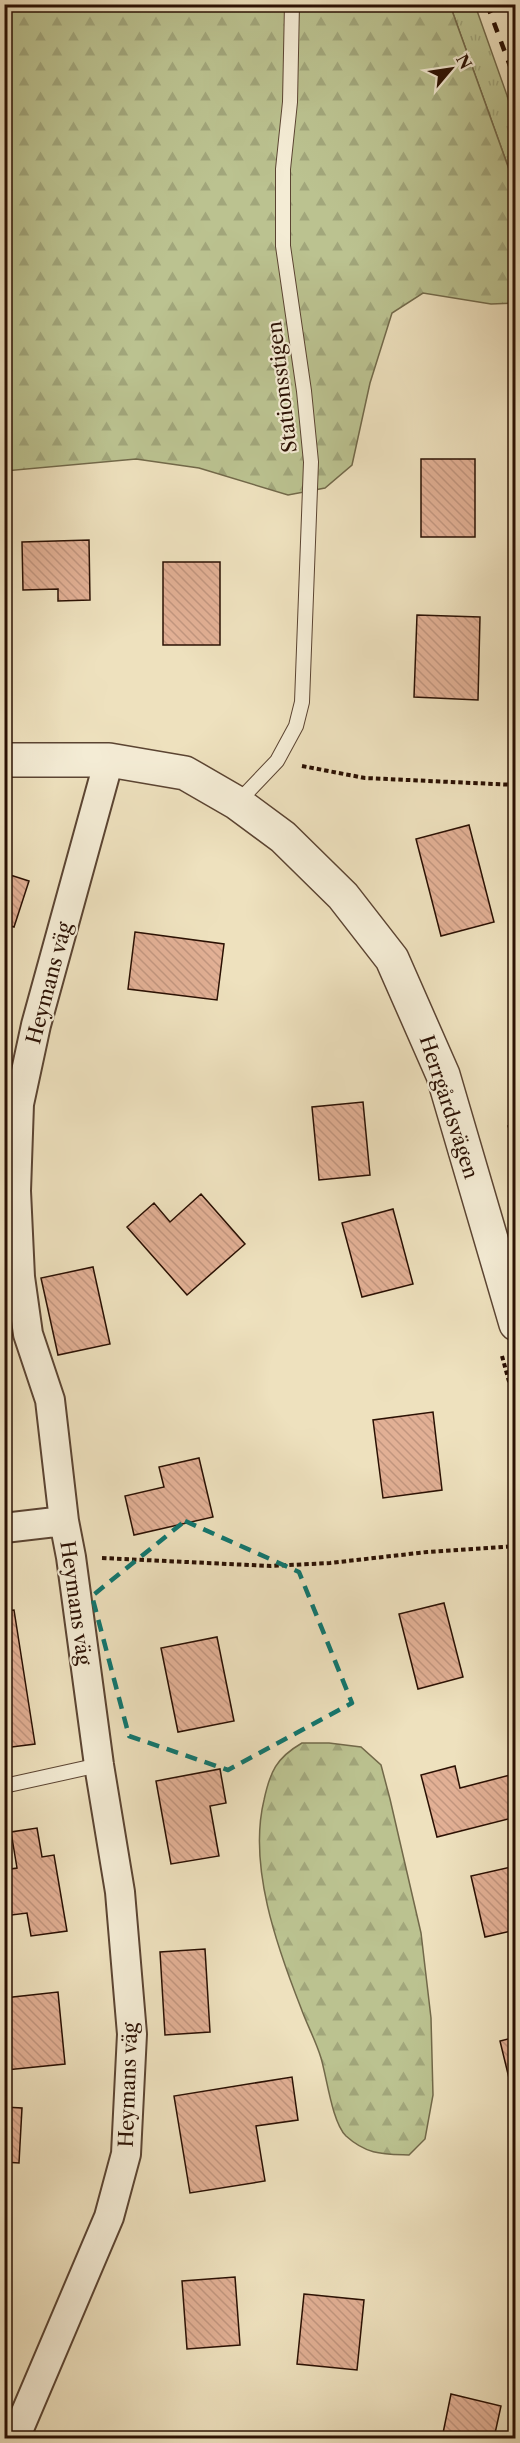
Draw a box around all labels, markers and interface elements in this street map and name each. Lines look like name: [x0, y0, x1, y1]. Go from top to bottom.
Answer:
north arrow: [421, 39, 481, 99]
text: N: [452, 51, 476, 73]
street label: Stationsstigen: [262, 319, 302, 454]
street label: Heymans väg: [21, 919, 77, 1047]
street label: Herrgårdsvägen: [414, 1032, 484, 1182]
street label: Heymans väg: [55, 1539, 97, 1667]
street label: Heymans väg: [114, 2022, 142, 2148]

